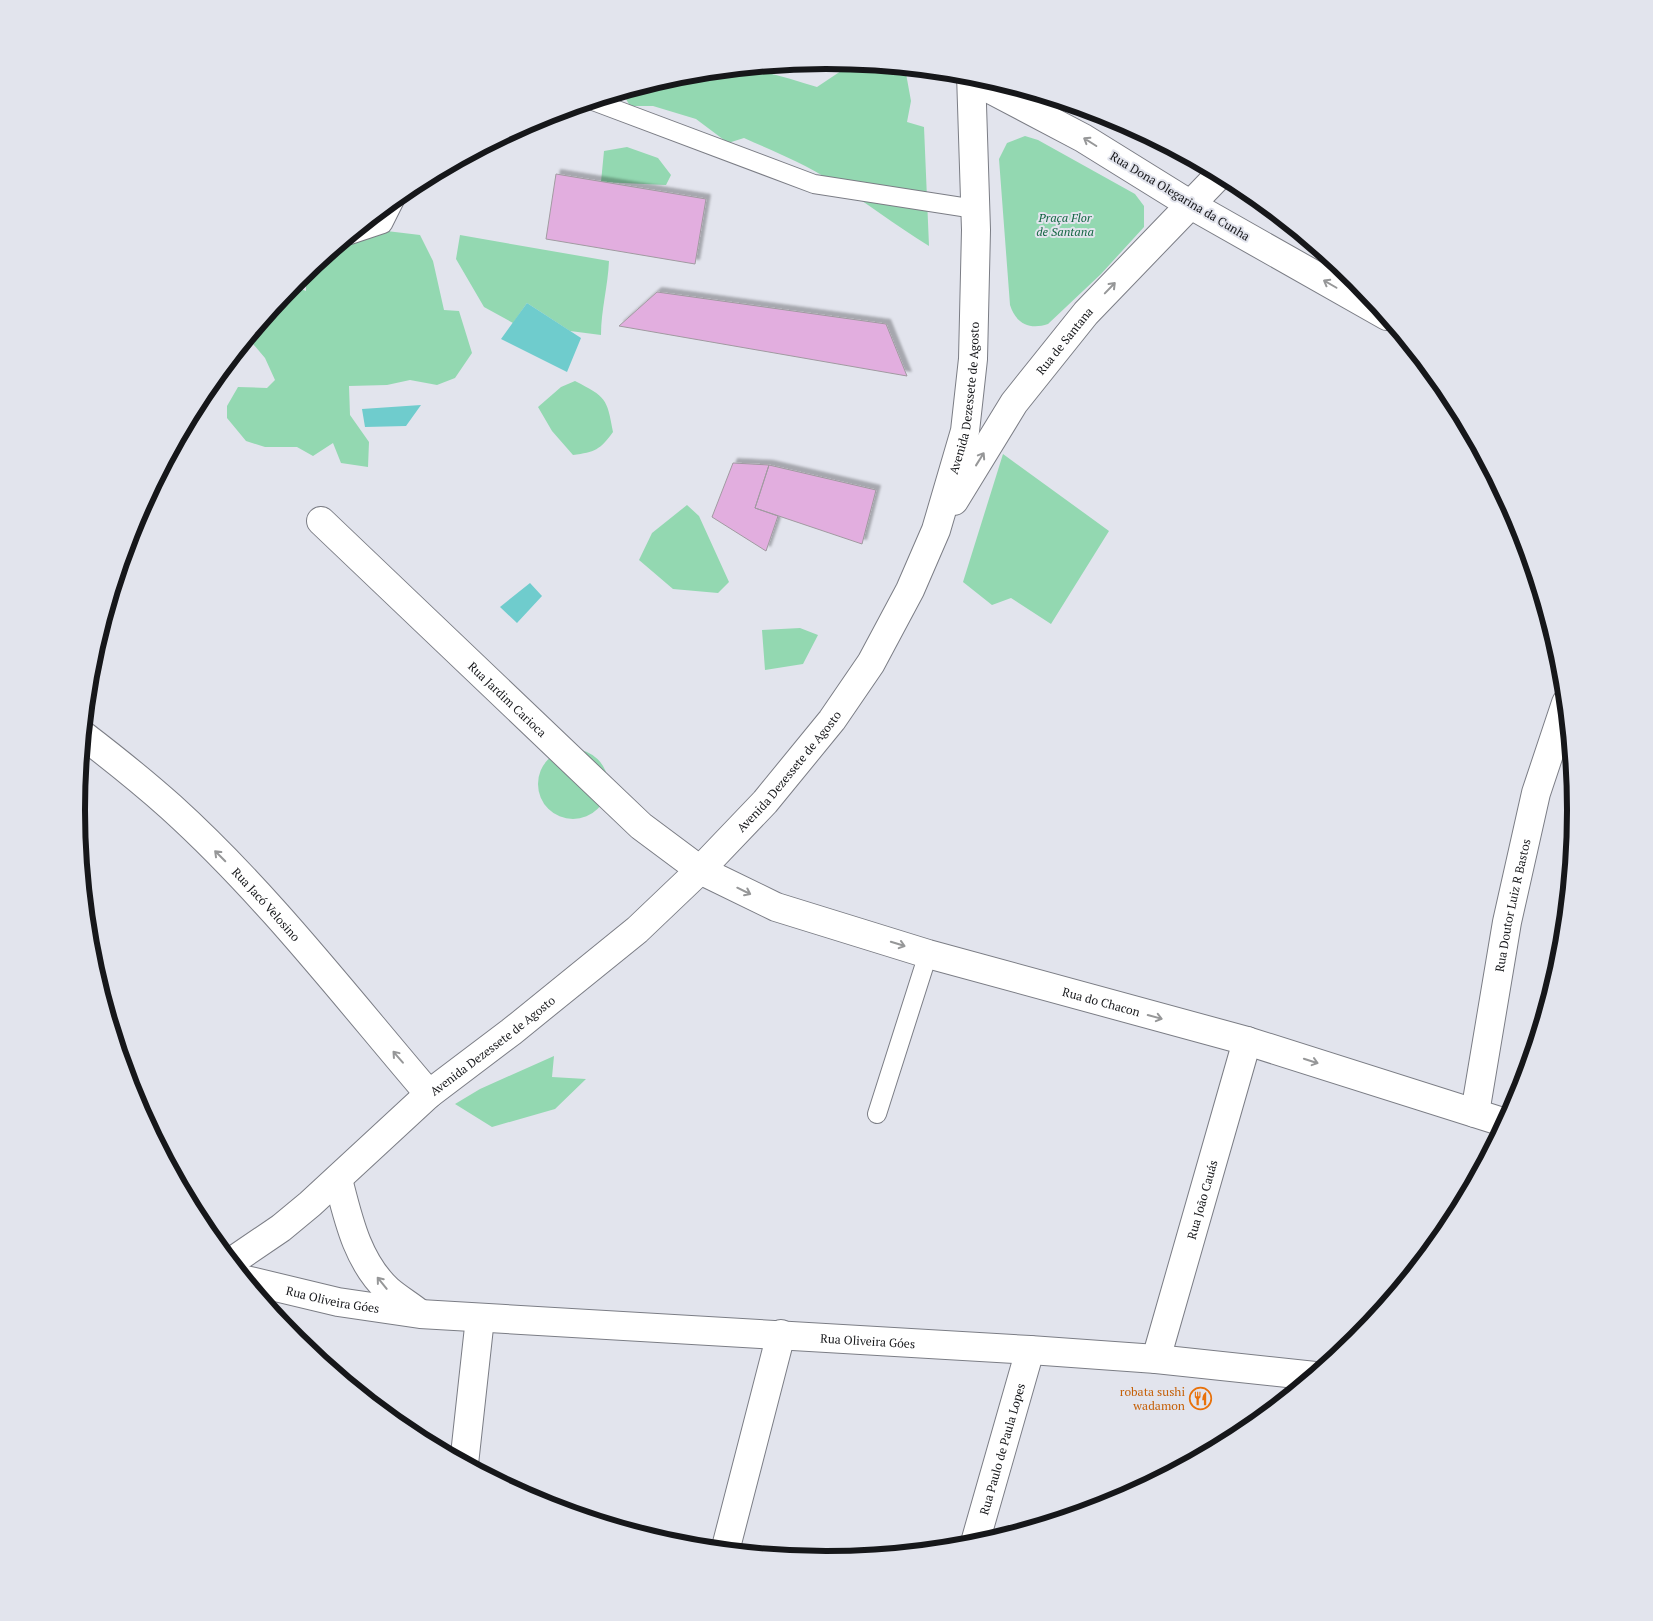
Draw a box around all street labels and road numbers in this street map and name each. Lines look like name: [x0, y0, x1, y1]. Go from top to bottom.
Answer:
street label: Rua Dona Olegarina da Cunha: [1107, 148, 1253, 244]
street label: Rua de Santana: [1032, 303, 1096, 377]
street label: Avenida Dezessete de Agosto: [945, 321, 981, 476]
street label: Rua Jardim Carioca: [466, 658, 550, 740]
street label: Avenida Dezessete de Agosto: [733, 707, 844, 835]
street label: Rua Doutor Luiz R Bastos: [1491, 837, 1533, 973]
street label: Rua Jacó Velosino: [229, 864, 304, 944]
street label: Rua do Chacon: [1061, 984, 1142, 1019]
street label: Avenida Dezessete de Agosto: [427, 992, 558, 1098]
street label: Rua João Cauás: [1183, 1158, 1220, 1241]
street label: Rua Oliveira Góes: [285, 1282, 381, 1315]
street label: Rua Oliveira Góes: [820, 1330, 916, 1351]
street label: Rua Paulo de Paula Lopes: [976, 1381, 1028, 1517]

